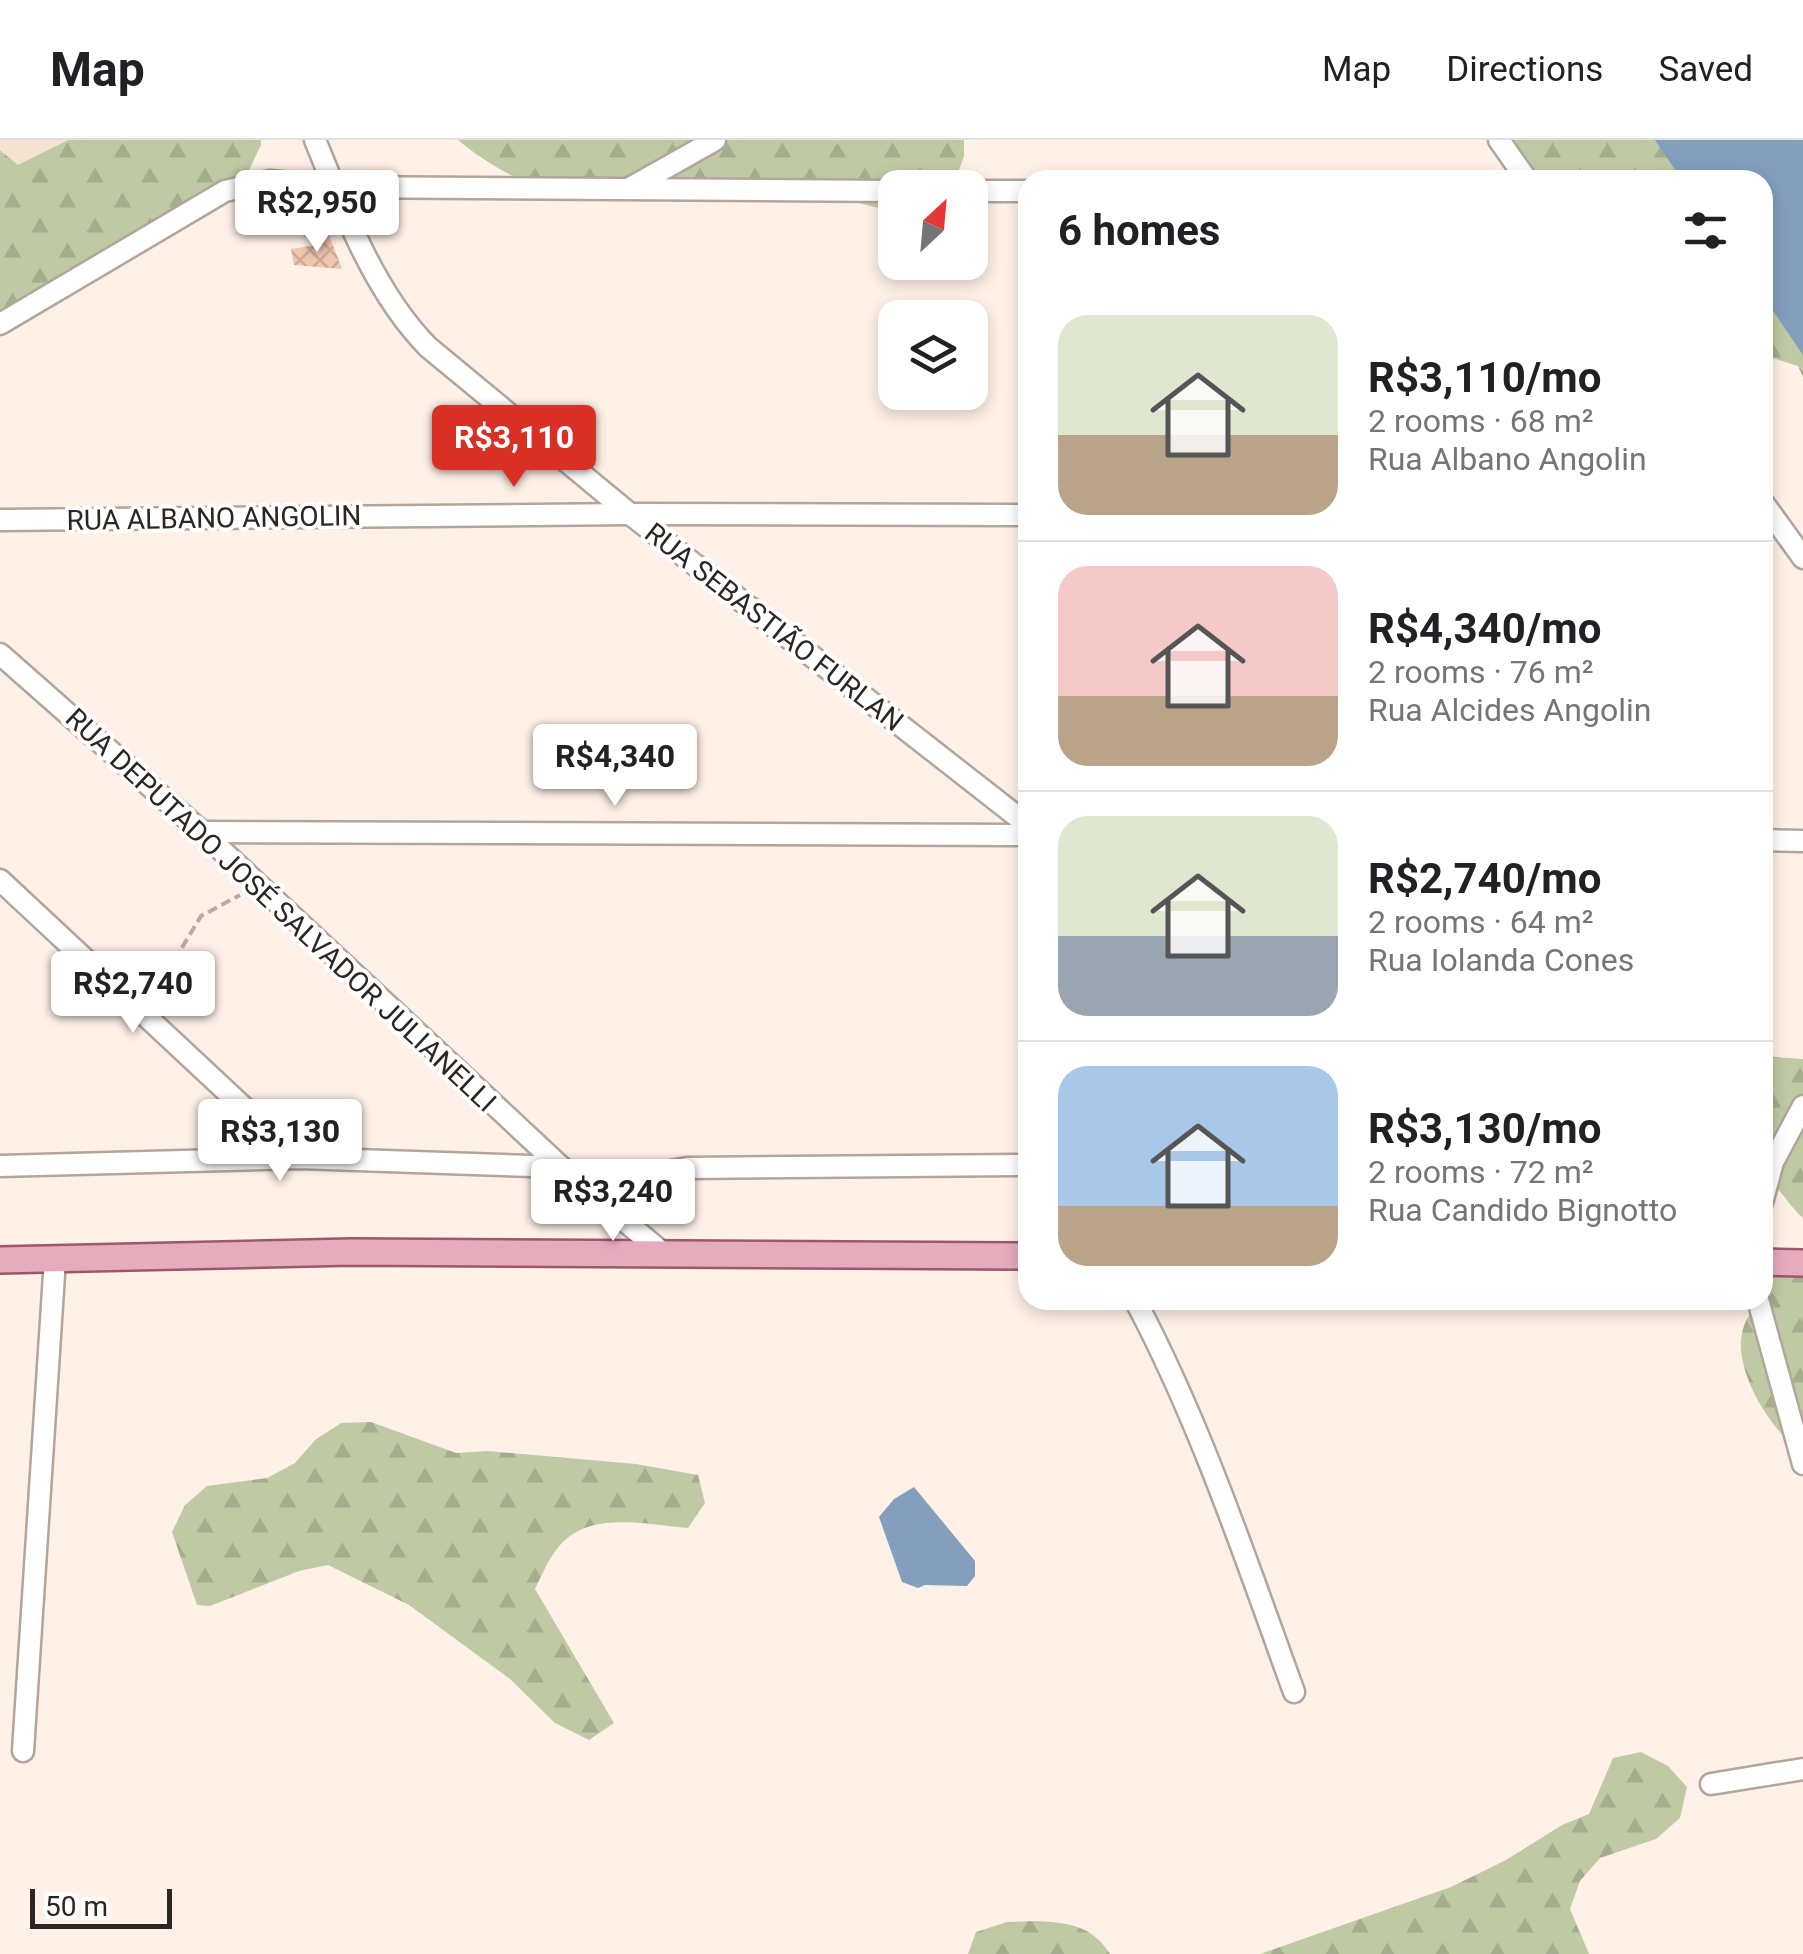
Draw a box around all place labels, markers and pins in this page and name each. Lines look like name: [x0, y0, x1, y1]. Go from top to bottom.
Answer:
pin: R$2,950: [225, 170, 409, 255]
pin: R$3,110: [422, 405, 606, 490]
pin: R$4,340: [523, 724, 707, 809]
pin: R$2,740: [41, 951, 225, 1036]
pin: R$3,130: [188, 1099, 372, 1184]
pin: R$3,240: [521, 1159, 705, 1244]

